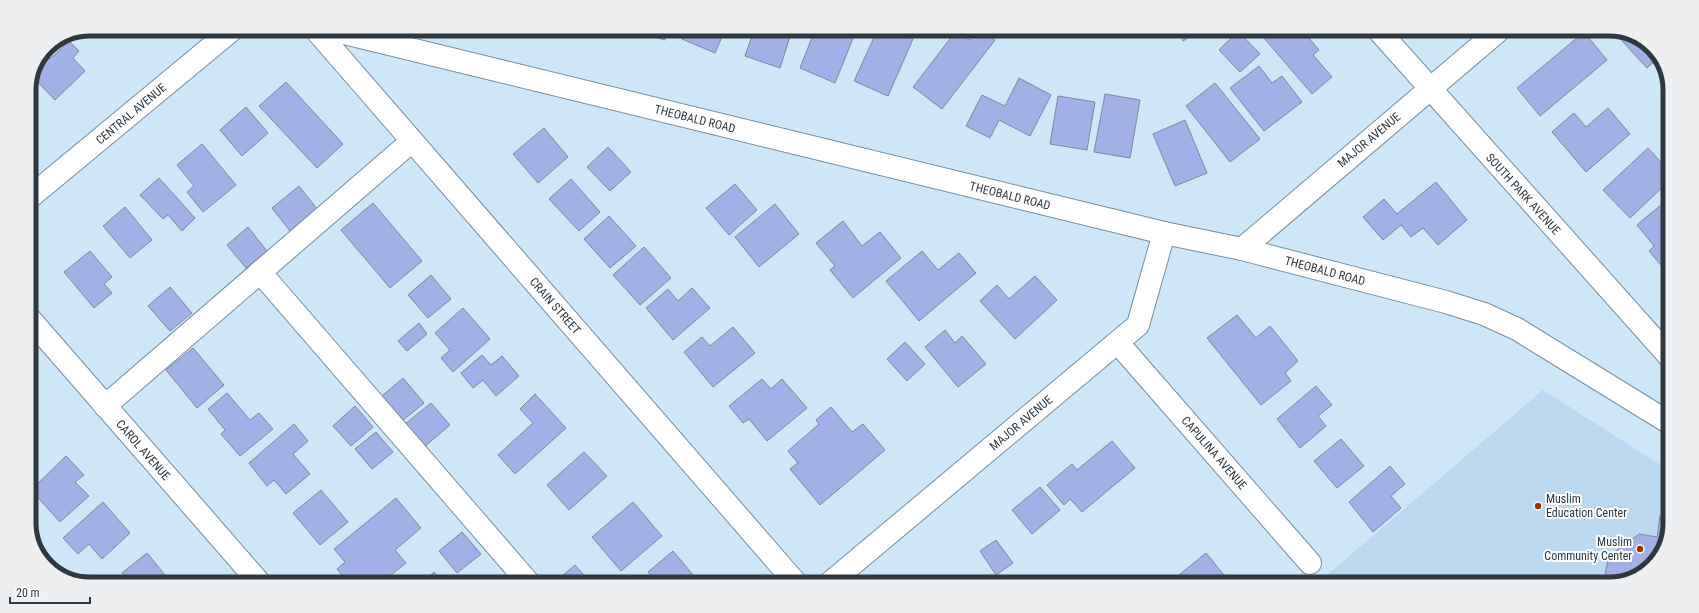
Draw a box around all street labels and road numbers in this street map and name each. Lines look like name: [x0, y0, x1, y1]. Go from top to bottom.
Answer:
street label: CENTRAL AVENUE: [93, 81, 169, 147]
street label: THEOBALD ROAD: [653, 102, 737, 136]
street label: MAJOR AVENUE: [1335, 110, 1403, 170]
street label: SOUTH PARK AVENUE: [1483, 151, 1563, 237]
street label: THEOBALD ROAD: [968, 179, 1052, 213]
street label: THEOBALD ROAD: [1283, 254, 1367, 289]
street label: CRAIN STREET: [527, 275, 583, 337]
street label: MAJOR AVENUE: [987, 393, 1055, 453]
street label: CAPULINA AVENUE: [1178, 414, 1250, 492]
street label: CAROL AVENUE: [113, 417, 173, 483]

